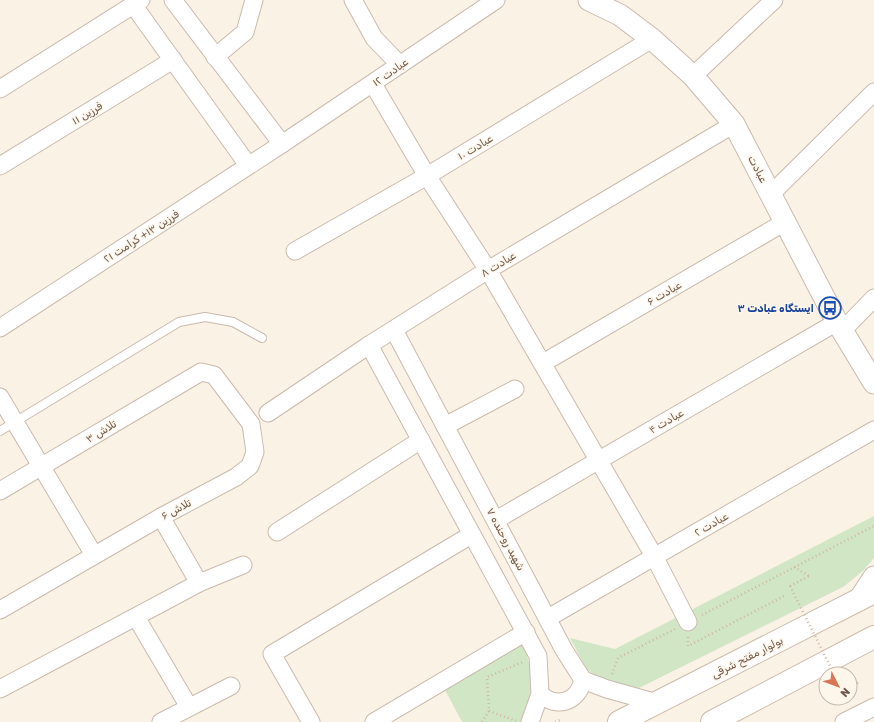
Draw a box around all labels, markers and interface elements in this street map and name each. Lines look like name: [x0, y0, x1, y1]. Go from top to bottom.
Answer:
street label: عبادت ۱۲: [370, 55, 411, 89]
street label: فرزین ۱۱: [70, 99, 105, 128]
street label: عبادت ۱۰: [455, 132, 495, 163]
street label: عبادت: [745, 153, 770, 185]
street label: فرزین ۱۳+ کرامت ۲۱: [101, 207, 181, 266]
street label: عبادت ۸: [478, 249, 518, 280]
street label: عبادت ۶: [645, 278, 684, 308]
bus stop icon: ایستگاه عبادت ۳: [817, 295, 843, 321]
place label: ایستگاه عبادت ۳: [737, 302, 814, 315]
street label: عبادت ۴: [647, 406, 686, 437]
street label: تلاش ۳: [84, 417, 119, 446]
street label: تلاش ۶: [159, 496, 193, 523]
street label: شهید روحنده ۷: [483, 506, 528, 573]
street label: عبادت ۲: [692, 510, 731, 539]
street label: بولوار مفتح شرقی: [709, 634, 786, 683]
north arrow: [818, 666, 858, 706]
text: N: [838, 685, 853, 700]

